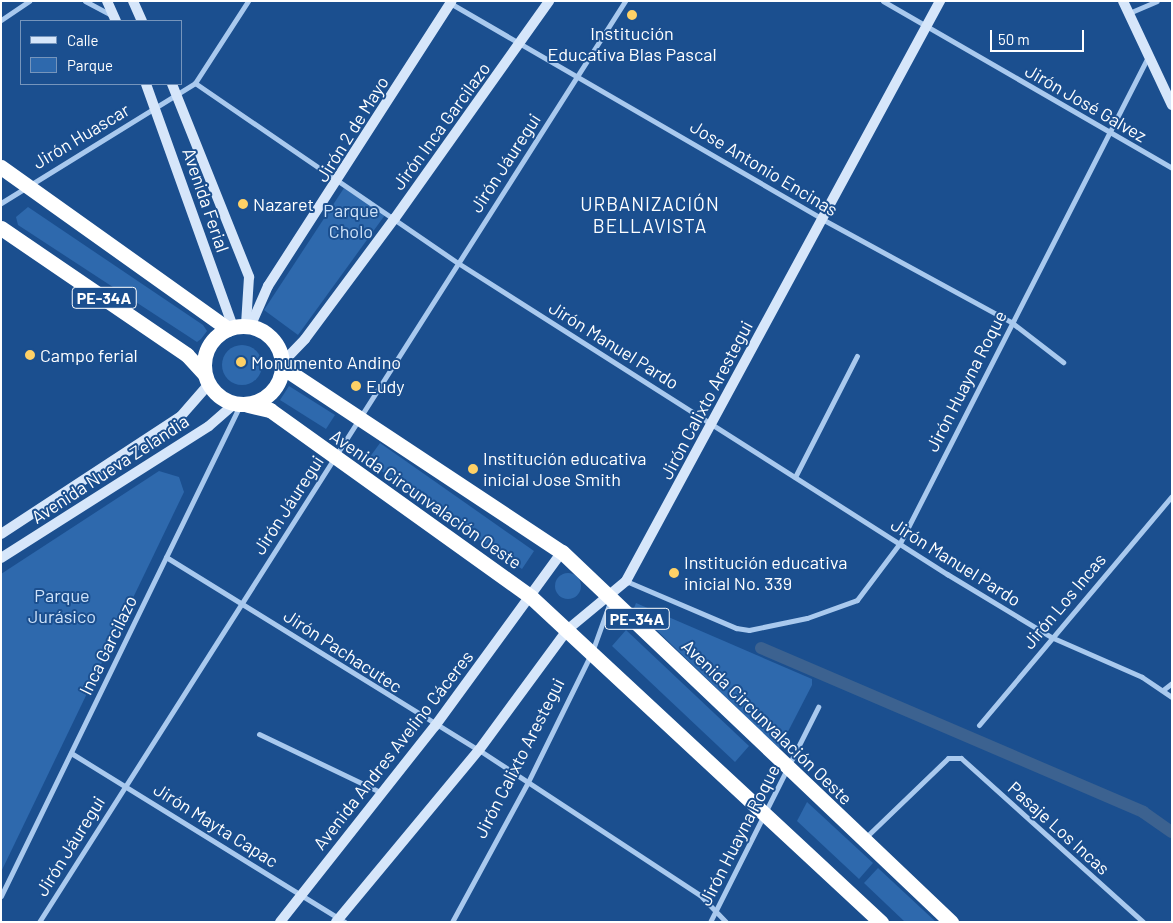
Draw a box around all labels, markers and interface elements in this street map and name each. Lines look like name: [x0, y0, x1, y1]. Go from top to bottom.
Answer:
marker: Institución Educativa Blas Pascal: [626, 9, 638, 21]
legend: [20, 20, 182, 85]
scale bar: [993, 20, 1087, 52]
place label: Institución Educativa Blas Pascal: [547, 23, 717, 66]
text: 50 m: [998, 30, 1030, 48]
text: Calle: [67, 31, 99, 49]
text: Parque: [67, 56, 113, 74]
street label: Jirón Inca Garcilazo: [387, 58, 495, 194]
street label: Jirón José Galvez: [1021, 60, 1151, 146]
street label: Jirón 2 de Mayo: [311, 72, 393, 186]
street label: Jirón Huascar: [29, 99, 133, 173]
street label: Jirón Jáuregui: [465, 110, 545, 216]
street label: Jose Antonio Encinas: [686, 115, 842, 221]
street label: Avenida Ferial: [178, 145, 234, 255]
place label: Nazaret: [253, 193, 314, 215]
district label: URBANIZACIÓN BELLAVISTA: [579, 193, 721, 237]
marker: Nazaret: [237, 198, 249, 210]
park label: Parque Cholo: [323, 200, 379, 242]
road number: PE-34A: [72, 284, 136, 312]
street label: Jirón Manuel Pardo: [545, 296, 683, 394]
street label: Jirón Huayna Roque: [921, 307, 1011, 455]
street label: Jirón Calixto Arestegui: [655, 317, 757, 483]
place label: Campo ferial: [40, 344, 138, 366]
marker: Campo ferial: [24, 349, 36, 361]
place label: Monumento Andino: [251, 351, 401, 373]
marker: Monumento Andino: [235, 356, 247, 368]
place label: Eudy: [366, 375, 405, 397]
marker: Eudy: [350, 380, 362, 392]
street label: Avenida Nueva Zelandia: [27, 410, 193, 528]
street label: Avenida Circunvalación Oeste: [326, 425, 526, 573]
place label: Institución educativa inicial Jose Smith: [483, 448, 646, 490]
street label: Jirón Jáuregui: [248, 452, 328, 558]
marker: Institución educativa inicial Jose Smith: [467, 463, 479, 475]
street label: Jirón Manuel Pardo: [887, 513, 1025, 611]
street label: Jirón Los Incas: [1018, 549, 1110, 653]
place label: Institución educativa inicial No. 339: [684, 552, 847, 594]
marker: Institución educativa inicial No. 339: [668, 567, 680, 579]
park label: Parque Jurásico: [28, 585, 96, 628]
street label: Inca Garcilazo: [75, 592, 141, 698]
street label: Jirón Pachacutec: [280, 605, 406, 697]
road number: PE-34A: [604, 606, 670, 632]
street label: Avenida Circunvalación Oeste: [677, 635, 857, 809]
street label: Avenida Andres Avelino Cáceres: [308, 646, 478, 854]
street label: Jirón Calixto Arestegui: [469, 674, 569, 842]
street label: Jirón Huayna Roque: [694, 761, 784, 909]
street label: Pasaje Los Incas: [1004, 777, 1114, 879]
street label: Jirón Mayta Capac: [150, 778, 282, 872]
street label: Jirón Jáuregui: [31, 792, 109, 900]

